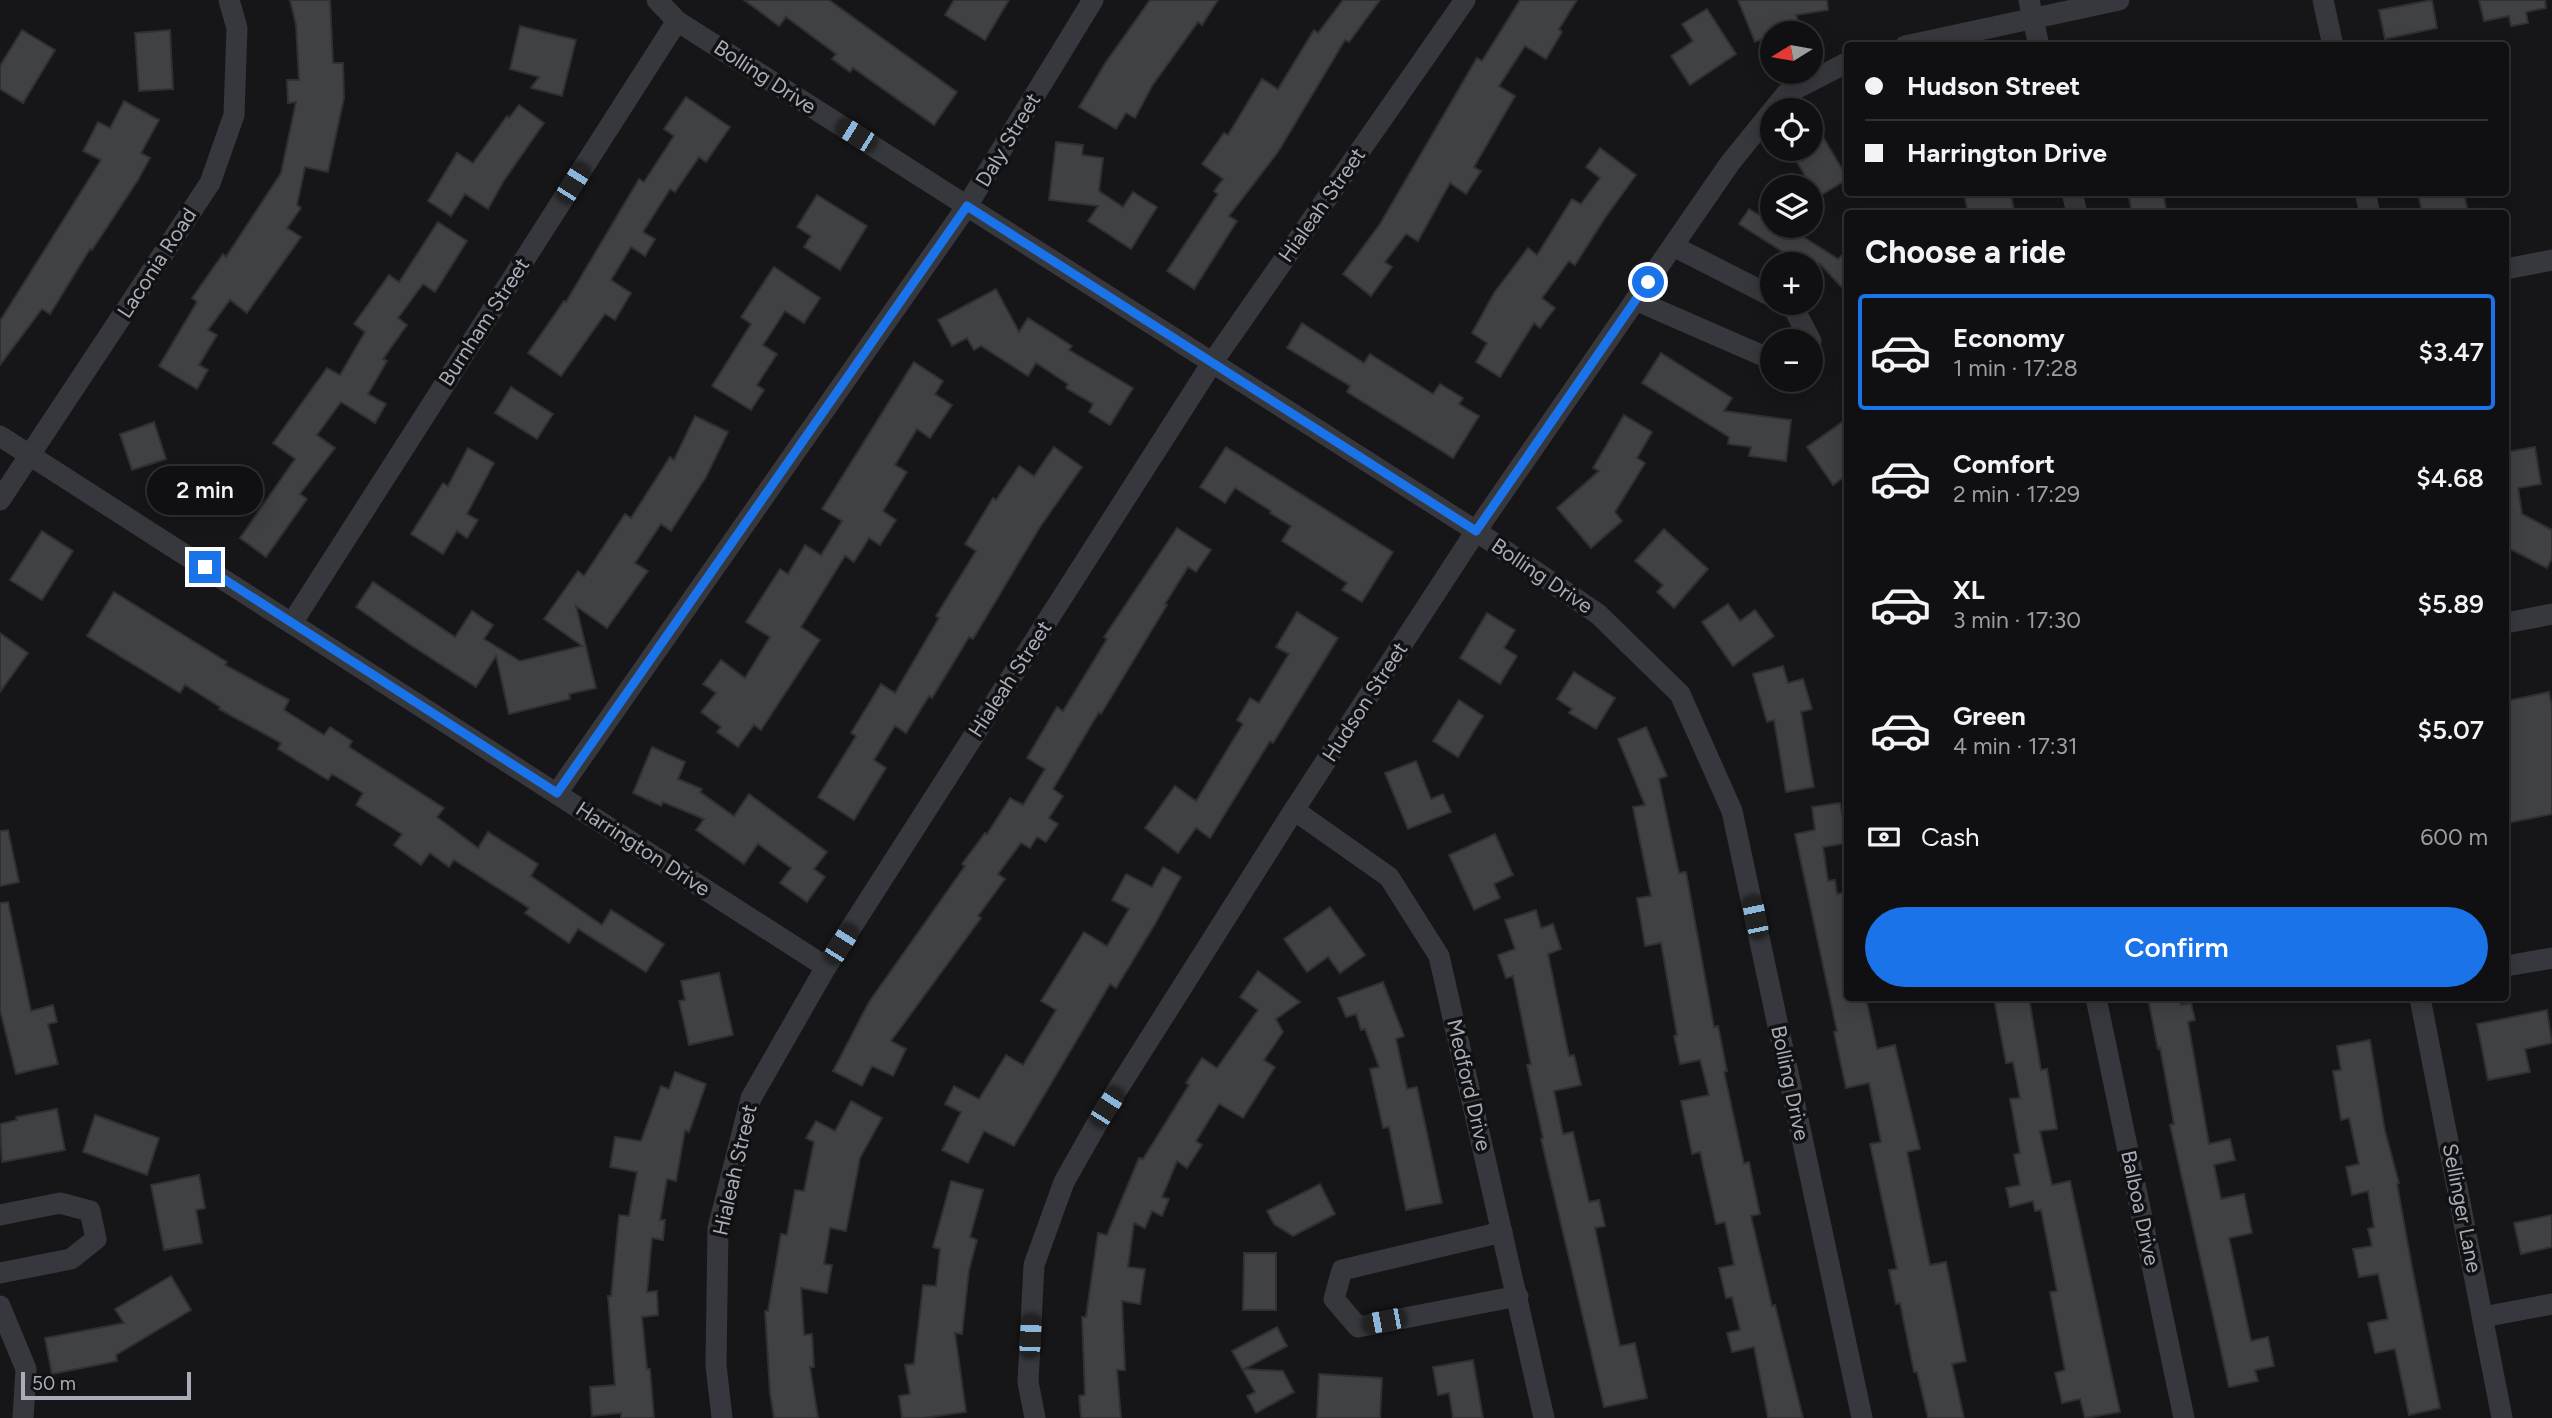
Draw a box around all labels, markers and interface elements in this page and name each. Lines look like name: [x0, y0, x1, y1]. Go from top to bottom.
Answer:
north arrow: [1760, 21, 1824, 84]
map controls: [1760, 21, 1823, 392]
street label: Bolling Drive: [709, 34, 821, 119]
text: Hudson Street: [1907, 70, 2080, 102]
street label: Daly Street: [970, 88, 1045, 191]
button: locate: [1760, 98, 1823, 161]
car: [833, 115, 880, 155]
text: Harrington Drive: [1907, 137, 2107, 169]
street label: Hialeah Street: [1273, 143, 1370, 267]
car: [553, 160, 594, 206]
button: layers: [1760, 175, 1823, 238]
street label: Laconia Road: [112, 203, 201, 322]
text: Choose a ride: [1865, 233, 2066, 271]
button: +: [1760, 252, 1823, 315]
street label: Burnham Street: [433, 253, 534, 390]
route start: [1632, 266, 1664, 298]
icon: car: [1869, 321, 1932, 384]
text: Economy: [1953, 322, 2065, 354]
button: −: [1760, 329, 1823, 392]
text: $3.47: [2419, 336, 2484, 368]
text: 1 min · 17:28: [1953, 354, 2078, 382]
icon: car: [1869, 447, 1932, 510]
text: Comfort: [1953, 448, 2055, 480]
text: $4.68: [2416, 462, 2484, 494]
callout: 2 min: [147, 466, 263, 514]
text: 2 min: [176, 476, 234, 504]
text: 2 min · 17:29: [1953, 480, 2080, 508]
street label: Bolling Drive: [1487, 533, 1598, 619]
route end: [189, 551, 221, 583]
icon: car: [1869, 573, 1932, 636]
text: XL: [1953, 574, 1985, 606]
text: $5.89: [2418, 588, 2484, 620]
text: 3 min · 17:30: [1953, 606, 2081, 634]
street label: Hialeah Street: [963, 616, 1057, 742]
street label: Hudson Street: [1317, 637, 1413, 766]
icon: car: [1869, 699, 1932, 762]
text: Green: [1953, 700, 2026, 732]
text: $5.07: [2417, 714, 2484, 746]
text: 4 min · 17:31: [1953, 732, 2078, 760]
street label: Harrington Drive: [571, 796, 715, 901]
icon: cash: [1865, 818, 1903, 856]
text: Cash: [1921, 821, 1980, 853]
text: 600 m: [2420, 823, 2488, 851]
car: [1741, 894, 1770, 940]
button: Confirm: [1865, 907, 2488, 987]
car: [821, 921, 862, 967]
street label: Medford Drive: [1442, 1017, 1497, 1153]
street label: Bolling Drive: [1766, 1023, 1815, 1143]
car: [1087, 1084, 1128, 1130]
street label: Hialeah Street: [707, 1102, 762, 1238]
street label: Sellinger Lane: [2438, 1141, 2487, 1275]
street label: Balboa Drive: [2116, 1148, 2165, 1268]
car: [1362, 1307, 1407, 1335]
car: [1019, 1314, 1042, 1358]
scale bar: [21, 1369, 191, 1401]
text: 50 m: [32, 1372, 76, 1395]

